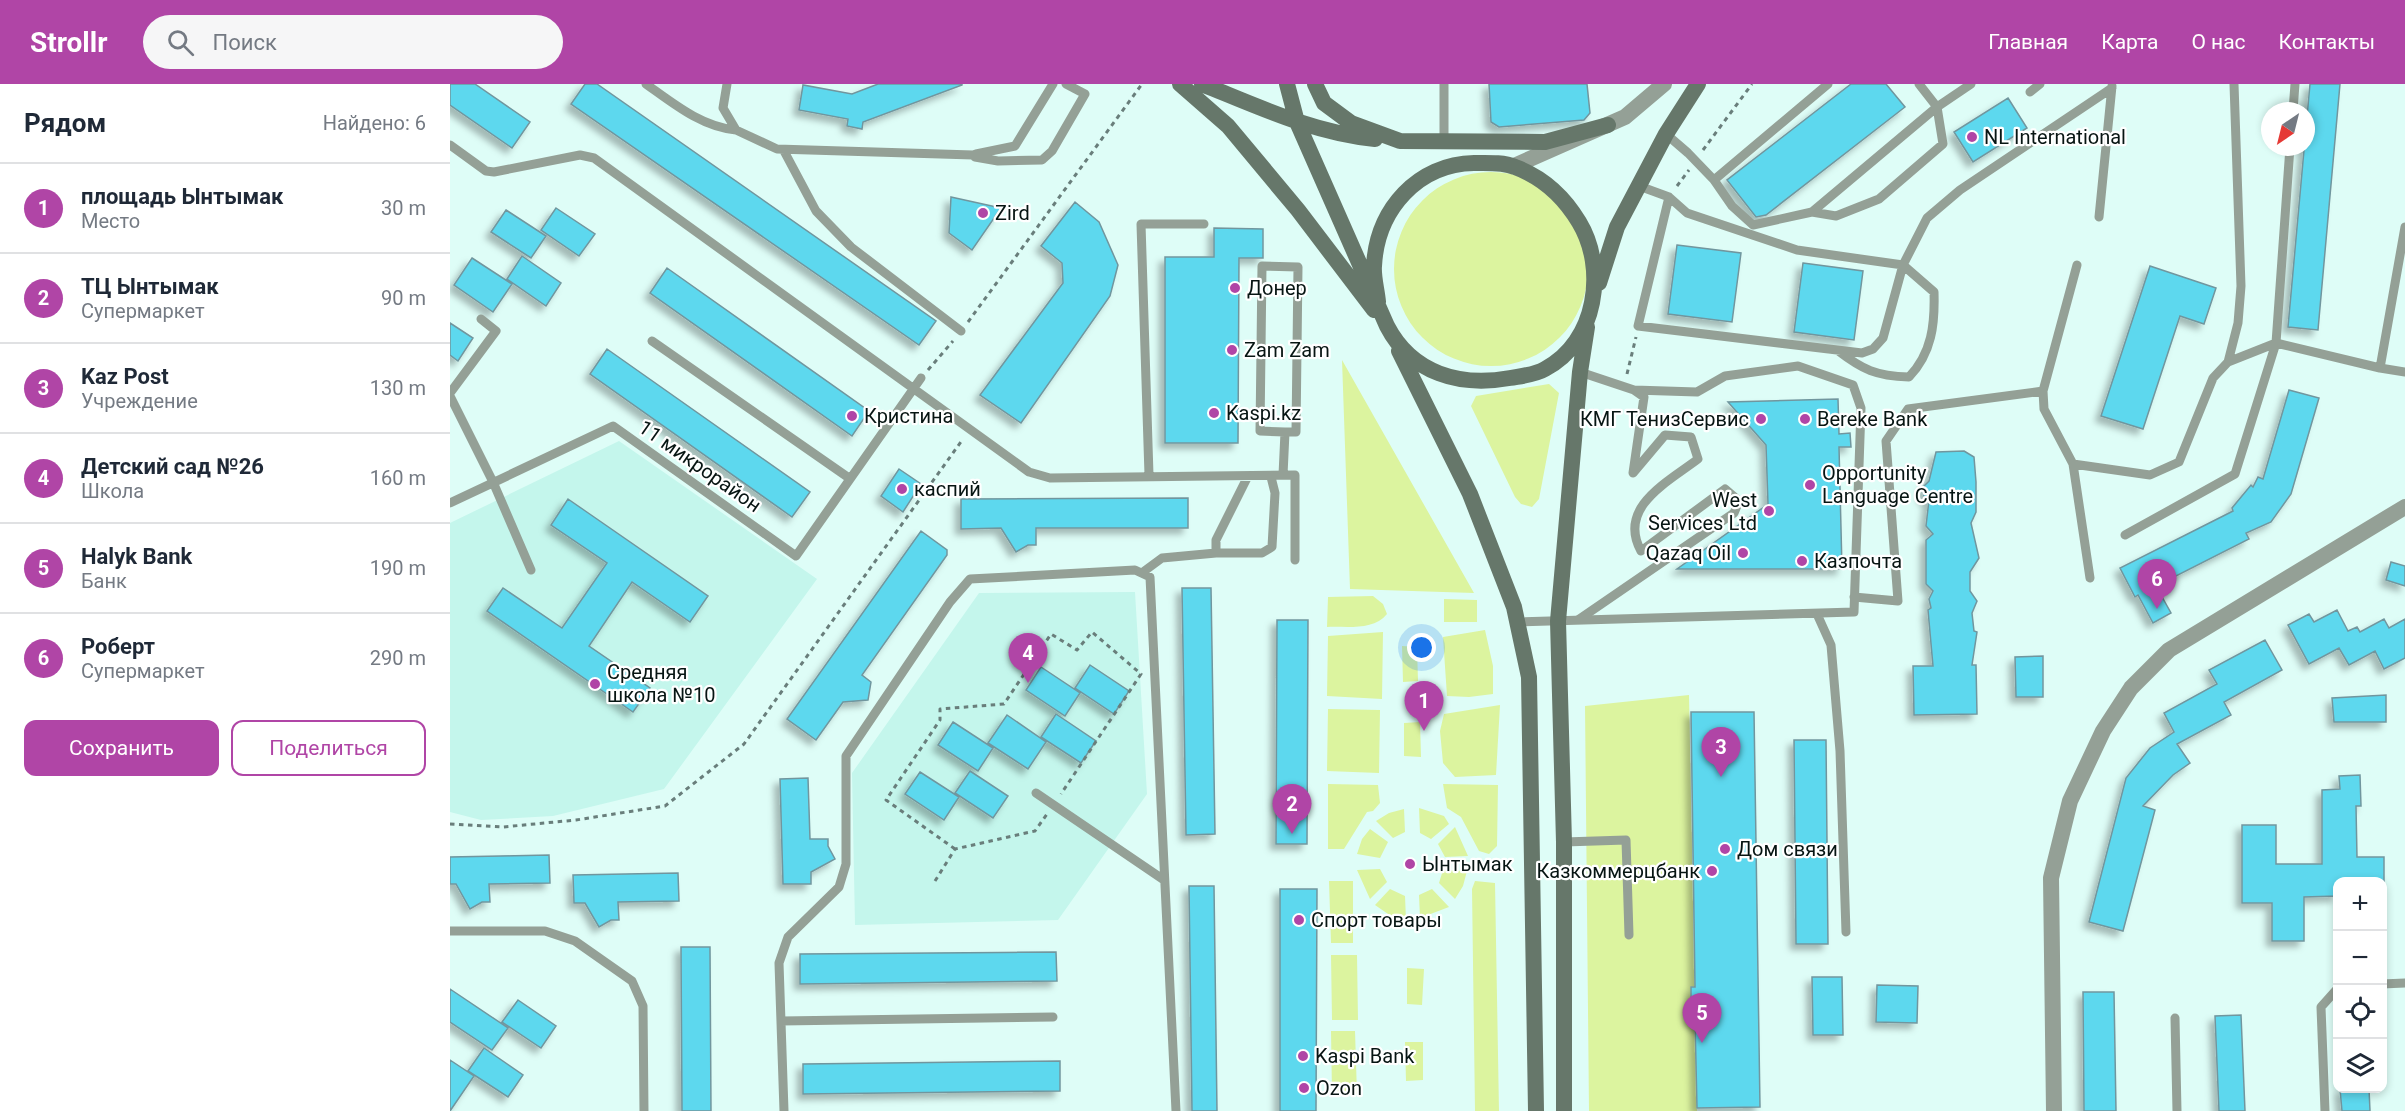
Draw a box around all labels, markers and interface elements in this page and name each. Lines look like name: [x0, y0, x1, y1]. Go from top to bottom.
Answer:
search box: [143, 15, 563, 69]
text: Strollr: [30, 26, 107, 59]
icon: search: [164, 26, 197, 59]
text: Поиск: [212, 30, 277, 55]
text: Главная: [1988, 30, 2068, 54]
text: Карта: [2101, 30, 2158, 54]
text: О нас: [2191, 30, 2246, 54]
text: Контакты: [2279, 30, 2375, 54]
north arrow: [2261, 102, 2315, 156]
text: Рядом: [24, 108, 106, 138]
text: Найдено: 6: [323, 111, 426, 135]
place label: NL International: [1984, 125, 2126, 149]
marker: NL International: [1965, 130, 1979, 144]
text: площадь Ынтымак: [81, 184, 283, 209]
text: 1: [38, 196, 49, 220]
text: 30 m: [381, 196, 426, 220]
place label: Zird: [995, 201, 1030, 225]
marker: Zird: [976, 206, 990, 220]
text: Место: [81, 209, 140, 233]
text: ТЦ Ынтымак: [81, 274, 219, 299]
place label: Донер: [1247, 276, 1307, 300]
marker: Донер: [1228, 281, 1242, 295]
text: 2: [38, 286, 49, 310]
text: 90 m: [381, 286, 426, 310]
text: Супермаркет: [81, 299, 205, 323]
place label: Zam Zam: [1244, 338, 1330, 362]
marker: Zam Zam: [1225, 343, 1239, 357]
text: Kaz Post: [81, 364, 169, 389]
text: 3: [38, 376, 49, 400]
text: 130 m: [370, 376, 426, 400]
text: Учреждение: [81, 389, 198, 413]
place label: Kaspi.kz: [1226, 401, 1301, 425]
place label: Кристина: [864, 404, 953, 428]
marker: Kaspi.kz: [1207, 406, 1221, 420]
place label: КМГ ТенизСервис: [1580, 407, 1749, 431]
place label: Bereke Bank: [1817, 407, 1928, 431]
marker: Кристина: [845, 409, 859, 423]
marker: КМГ ТенизСервис: [1754, 412, 1768, 426]
marker: Bereke Bank: [1798, 412, 1812, 426]
street label: 11 микрорайон: [634, 415, 766, 517]
text: Детский сад №26: [81, 454, 264, 479]
place label: Opportunity Language Centre: [1822, 461, 1973, 508]
text: 4: [38, 466, 49, 490]
text: 160 m: [370, 466, 426, 490]
place label: каспий: [914, 477, 981, 501]
marker: Opportunity Language Centre: [1803, 478, 1817, 492]
text: Школа: [81, 479, 144, 503]
marker: каспий: [895, 482, 909, 496]
place label: West Services Ltd: [1648, 488, 1757, 535]
marker: West Services Ltd: [1762, 504, 1776, 518]
place label: Qazaq Oil: [1646, 541, 1731, 565]
text: Halyk Bank: [81, 544, 192, 569]
marker: Qazaq Oil: [1736, 546, 1750, 560]
place label: Казпочта: [1814, 549, 1902, 573]
marker: Казпочта: [1795, 554, 1809, 568]
text: 5: [38, 556, 49, 580]
text: 190 m: [370, 556, 426, 580]
pin: 6: [2138, 560, 2176, 609]
text: Банк: [81, 569, 127, 593]
your location: [1407, 633, 1436, 662]
text: Роберт: [81, 634, 155, 659]
pin: 4: [1008, 634, 1048, 683]
text: 6: [38, 646, 49, 670]
text: 290 m: [370, 646, 426, 670]
text: Супермаркет: [81, 659, 205, 683]
place label: Средняя школа №10: [607, 660, 716, 707]
marker: Средняя школа №10: [588, 677, 602, 691]
pin: 1: [1404, 682, 1444, 731]
button: Сохранить: [24, 720, 219, 776]
button: Поделиться: [231, 720, 426, 776]
pin: 3: [1702, 728, 1740, 777]
pin: 2: [1272, 784, 1312, 834]
place label: Дом связи: [1737, 837, 1838, 861]
marker: Дом связи: [1718, 842, 1732, 856]
place label: Ынтымак: [1422, 852, 1513, 876]
marker: Ынтымак: [1403, 857, 1417, 871]
place label: Казкоммерцбанк: [1536, 859, 1700, 883]
marker: Казкоммерцбанк: [1705, 864, 1719, 878]
map controls: [2333, 877, 2387, 1093]
button: +: [2333, 877, 2387, 931]
place label: Спорт товары: [1311, 908, 1442, 932]
marker: Спорт товары: [1292, 913, 1306, 927]
button: −: [2333, 931, 2387, 985]
button: locate: [2333, 985, 2387, 1039]
pin: 5: [1682, 994, 1722, 1043]
button: layers: [2333, 1039, 2387, 1093]
place label: Kaspi Bank: [1315, 1044, 1415, 1068]
marker: Kaspi Bank: [1296, 1049, 1310, 1063]
place label: Ozon: [1316, 1076, 1362, 1100]
marker: Ozon: [1297, 1081, 1311, 1095]

